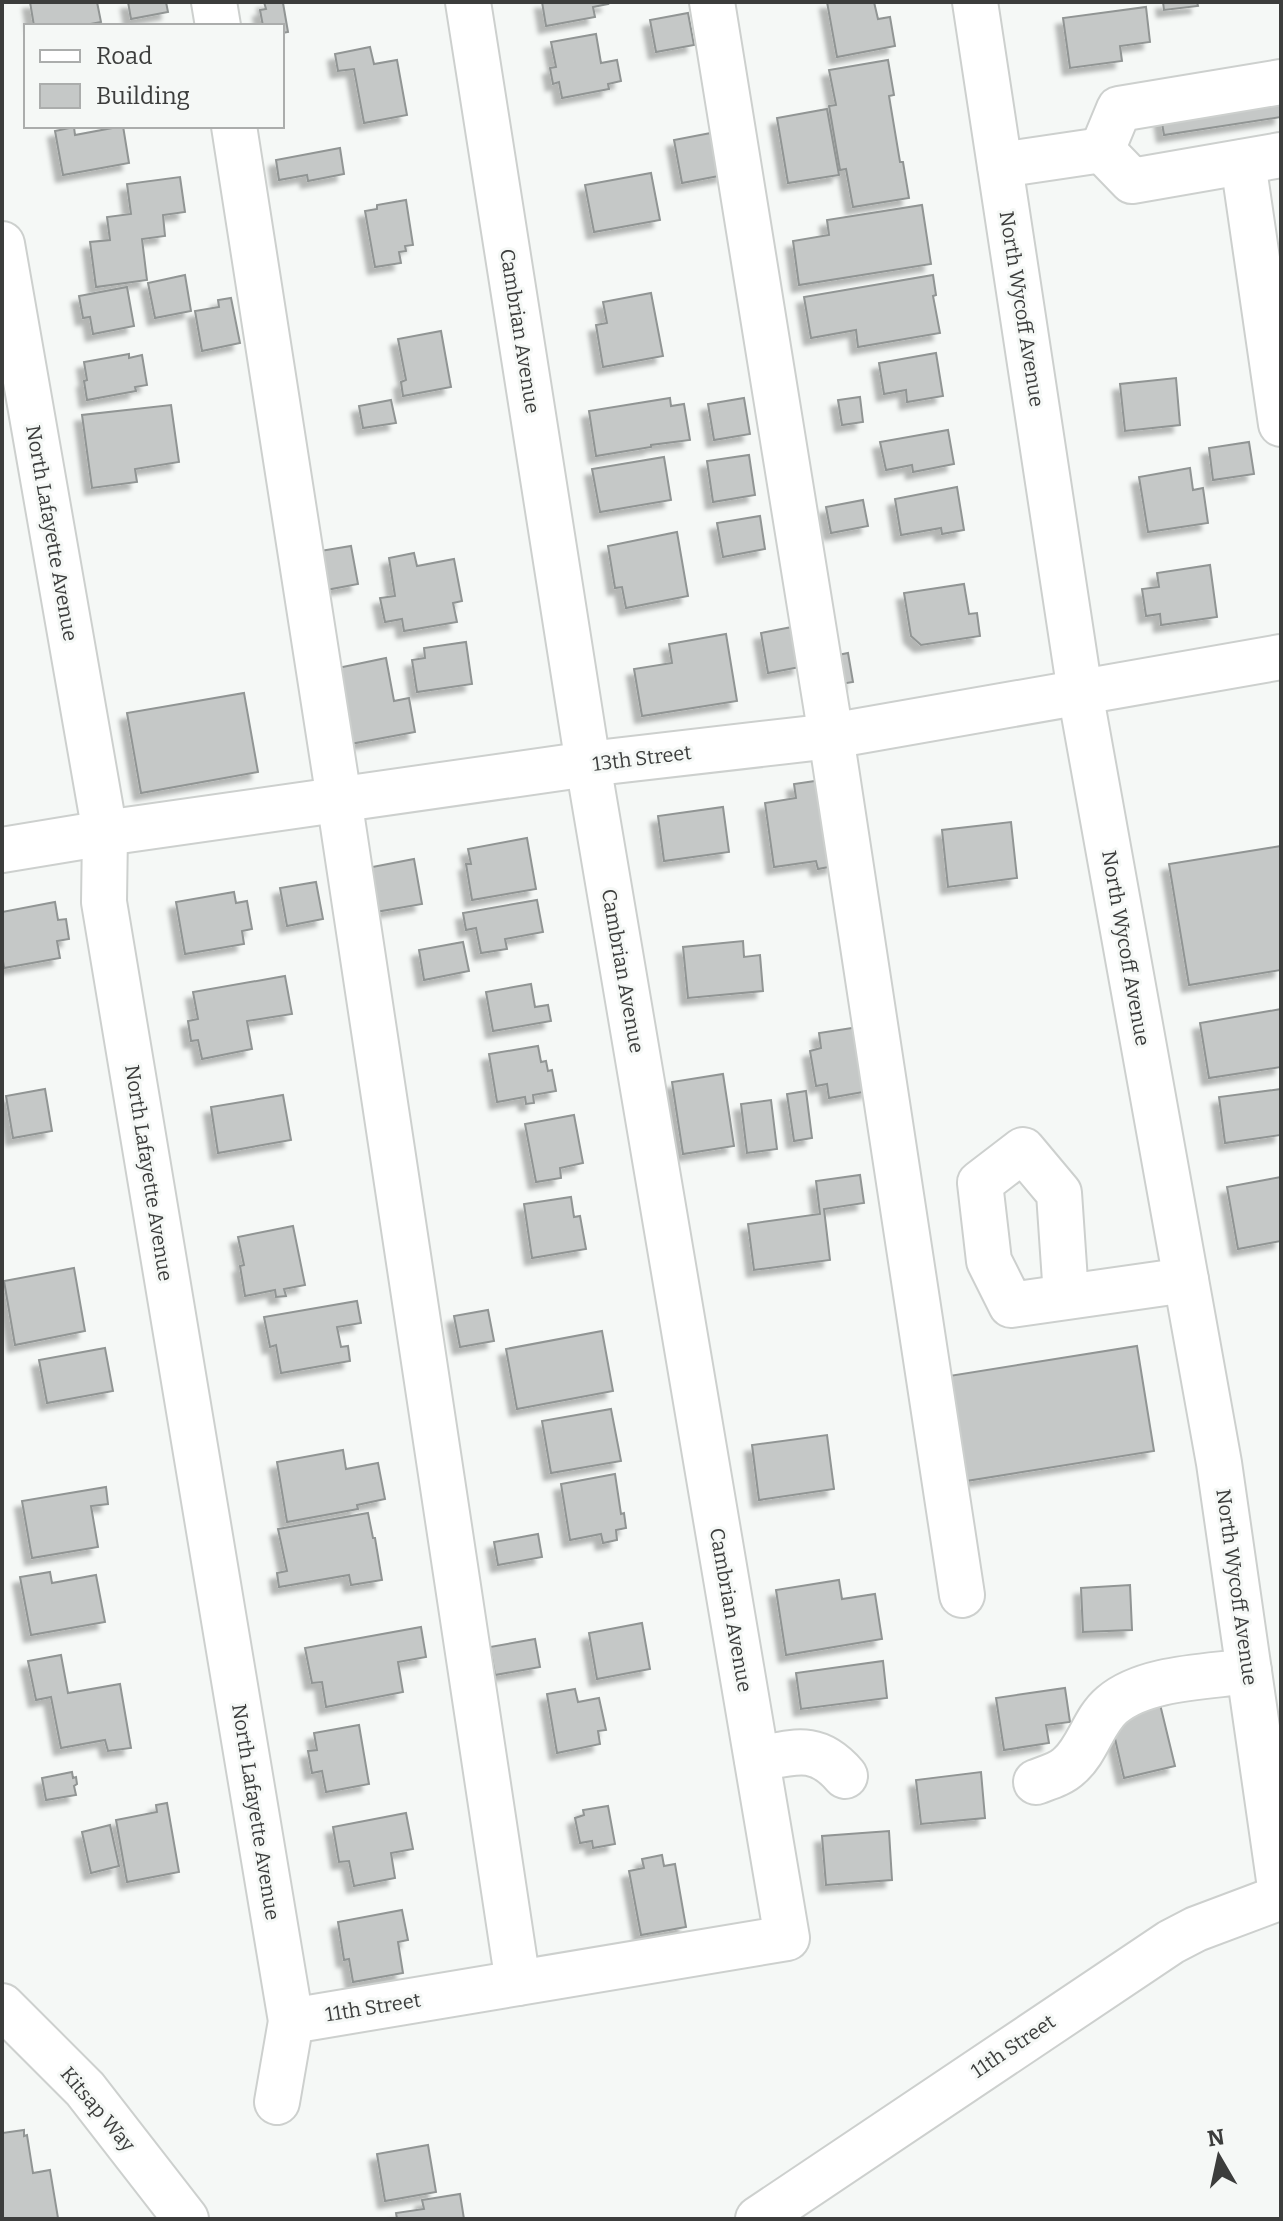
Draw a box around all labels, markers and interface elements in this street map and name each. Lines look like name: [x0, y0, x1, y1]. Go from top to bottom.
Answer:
legend: [24, 24, 284, 128]
text: Road: [96, 42, 152, 70]
text: Building: [96, 82, 190, 110]
street label: North Wycoff Avenue: [995, 209, 1049, 409]
street label: Cambrian Avenue: [495, 247, 545, 415]
street label: North Lafayette Avenue: [21, 423, 83, 643]
street label: 13th Street: [591, 740, 693, 776]
street label: North Wycoff Avenue: [1097, 848, 1155, 1048]
street label: Cambrian Avenue: [597, 887, 649, 1055]
street label: North Lafayette Avenue: [120, 1063, 178, 1283]
street label: North Wycoff Avenue: [1211, 1487, 1263, 1687]
street label: Cambrian Avenue: [705, 1526, 757, 1694]
street label: North Lafayette Avenue: [227, 1702, 285, 1922]
street label: 11th Street: [324, 1988, 422, 2026]
street label: 11th Street: [966, 2009, 1060, 2083]
street label: Kitsap Way: [56, 2062, 141, 2156]
north arrow: [1179, 2117, 1259, 2197]
text: N: [1205, 2123, 1226, 2152]

